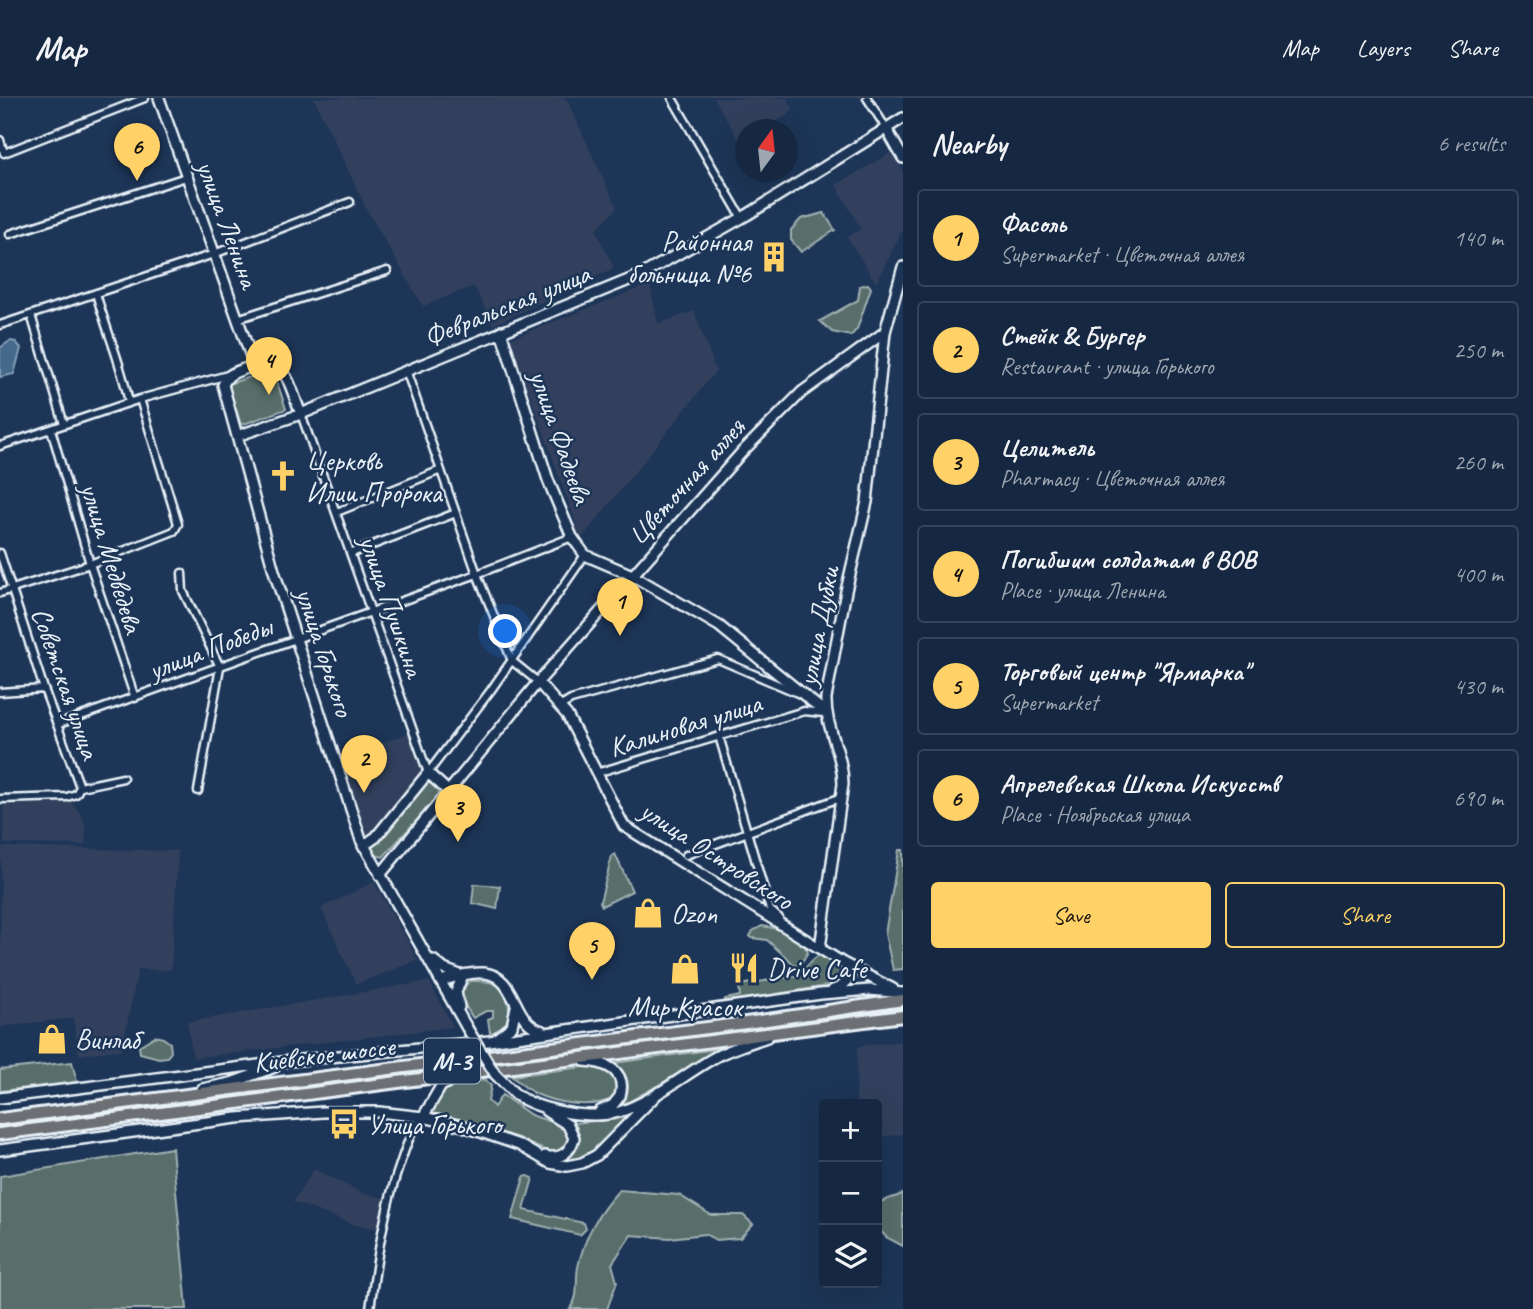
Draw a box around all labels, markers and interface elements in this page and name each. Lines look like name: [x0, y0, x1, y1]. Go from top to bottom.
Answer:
text: Map: [35, 27, 86, 69]
text: Map: [1282, 33, 1319, 63]
text: Layers: [1357, 33, 1410, 63]
text: Share: [1448, 33, 1498, 63]
north arrow: [735, 119, 798, 182]
pin: 6: [114, 123, 160, 181]
text: Nearby: [931, 125, 1007, 163]
text: 6 results: [1438, 129, 1505, 158]
street label: улица Ленина: [188, 154, 268, 295]
text: Фасоль: [1000, 207, 1066, 240]
place label: Районная больница №6: [628, 224, 753, 291]
text: 1: [951, 224, 961, 253]
text: 140 m: [1454, 224, 1503, 253]
building icon: Районная больница №6: [757, 240, 791, 274]
text: Supermarket · Цветочная аллея: [1000, 240, 1244, 269]
street label: Февральская улица: [419, 255, 597, 354]
text: Стейк & Бургер: [1000, 319, 1145, 352]
text: 2: [951, 336, 961, 365]
text: 250 m: [1454, 336, 1503, 365]
pin: 4: [246, 337, 292, 395]
text: Restaurant · улица Горького: [1000, 352, 1214, 381]
street label: улица Фадеева: [521, 364, 601, 510]
street label: Цветочная аллея: [620, 409, 753, 552]
text: Целитель: [1000, 431, 1094, 464]
place label: Церковь Илии Пророка: [306, 443, 443, 510]
text: 3: [951, 448, 961, 477]
text: 260 m: [1454, 448, 1503, 477]
church icon: Церковь Илии Пророка: [266, 459, 300, 493]
text: Pharmacy · Цветочная аллея: [1000, 464, 1224, 493]
street label: улица Медведева: [72, 477, 152, 639]
street label: улица Пушкина: [351, 529, 433, 684]
text: Погибшим солдатам в ВОВ: [1000, 543, 1257, 576]
text: 4: [951, 560, 961, 589]
text: 400 m: [1454, 560, 1503, 589]
street label: улица Дубки: [789, 562, 847, 691]
text: Place · улица Ленина: [1000, 576, 1165, 605]
pin: 1: [597, 578, 643, 636]
street label: улица Горького: [287, 582, 363, 723]
street label: Советская улица: [24, 603, 109, 765]
street label: улица Победы: [142, 608, 279, 688]
your location: [488, 614, 522, 648]
text: Торговый центр "Ярмарка": [1000, 655, 1249, 688]
text: 5: [951, 672, 961, 701]
text: 430 m: [1454, 672, 1503, 701]
street label: Калиновая улица: [605, 685, 767, 765]
text: Supermarket: [1000, 688, 1098, 717]
pin: 2: [341, 735, 387, 793]
text: Апрелевская Школа Искусств: [1000, 767, 1279, 800]
pin: 3: [435, 784, 481, 842]
text: 6: [951, 784, 961, 813]
text: 690 m: [1454, 784, 1503, 813]
street label: улица Островского: [632, 791, 802, 919]
text: Place · Ноябрьская улица: [1000, 800, 1190, 829]
button: Save: [931, 882, 1211, 948]
button: Share: [1225, 882, 1505, 948]
shop icon: Ozon: [631, 896, 665, 930]
place label: Ozon: [671, 896, 717, 931]
pin: 5: [569, 922, 615, 980]
restaurant icon: Drive Cafe: [727, 951, 761, 985]
place label: Drive Cafe: [767, 951, 868, 986]
shop icon: Мир Красок: [668, 952, 702, 986]
place label: Мир Красок: [628, 989, 745, 1024]
shop icon: Винлаб: [35, 1022, 69, 1056]
place label: Винлаб: [75, 1022, 145, 1057]
street label: Киевское шоссе: [252, 1028, 398, 1080]
road number: М-3: [424, 1038, 480, 1084]
map controls: [819, 1099, 882, 1288]
button: +: [819, 1099, 882, 1162]
bus stop icon: Улица Горького: [327, 1107, 361, 1141]
place label: Улица Горького: [367, 1107, 505, 1142]
button: −: [819, 1162, 882, 1225]
button: layers: [819, 1225, 882, 1288]

